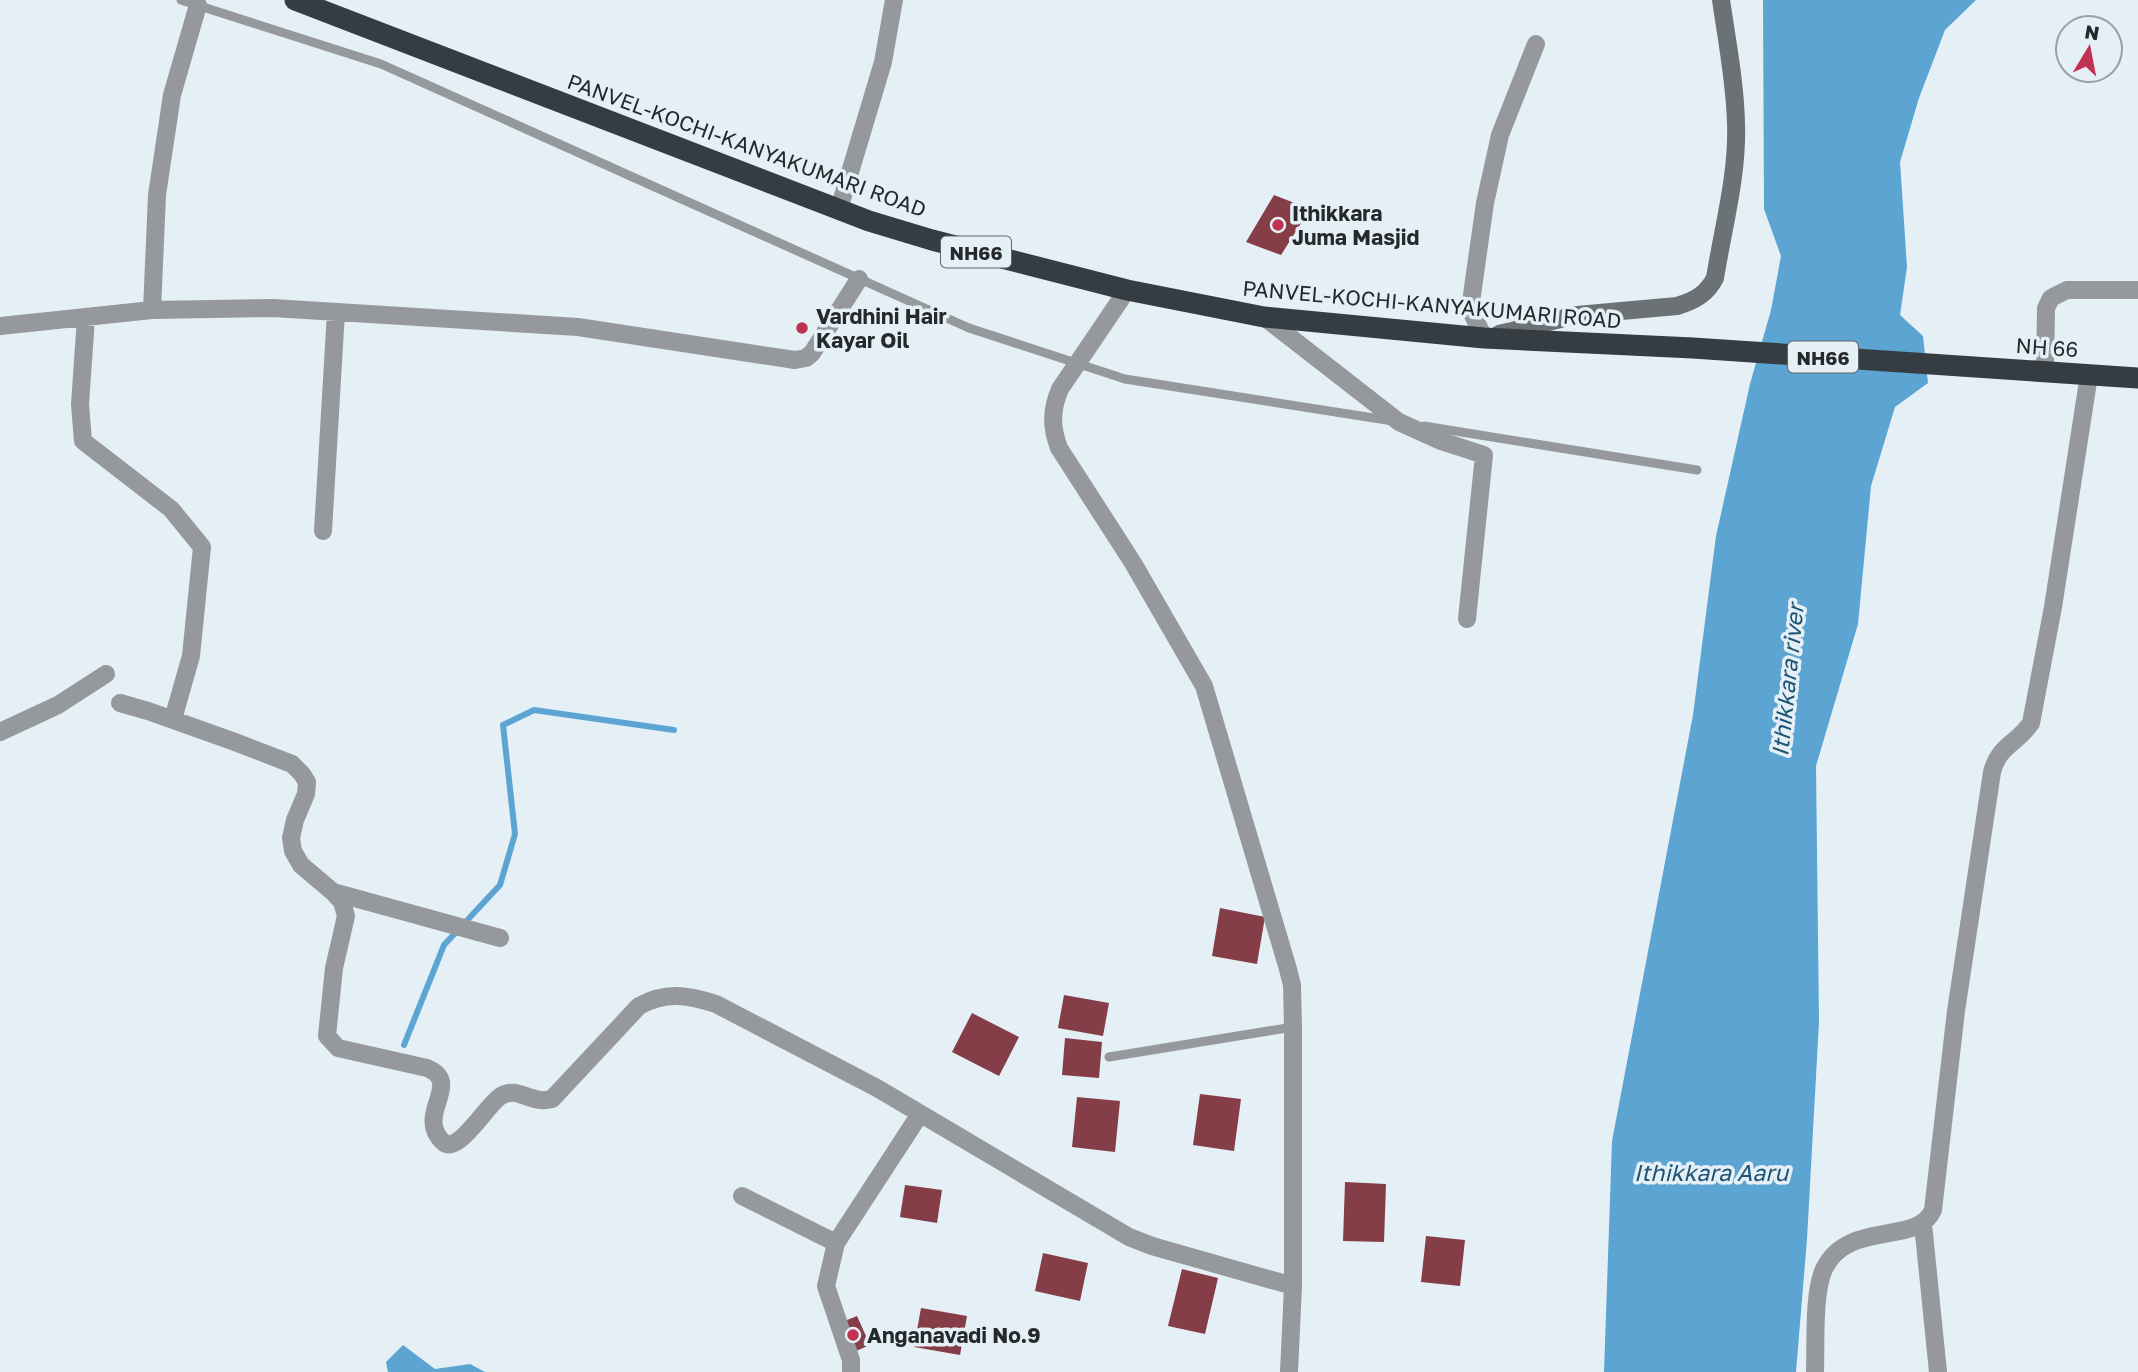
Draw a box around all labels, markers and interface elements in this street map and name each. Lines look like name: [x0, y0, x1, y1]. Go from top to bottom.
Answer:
north arrow: [2054, 14, 2124, 84]
text: N: [2083, 19, 2101, 44]
street label: PANVEL-KOCHI-KANYAKUMARI ROAD: [564, 68, 930, 222]
place label: Ithikkara Juma Masjid: [1292, 200, 1419, 250]
marker: Ithikkara Juma Masjid: [1270, 217, 1286, 233]
road number: NH66: [941, 236, 1011, 268]
street label: PANVEL-KOCHI-KANYAKUMARI ROAD: [1242, 274, 1622, 334]
place label: Vardhini Hair Kayar Oil: [816, 303, 947, 353]
marker: Vardhini Hair Kayar Oil: [794, 320, 810, 336]
street label: NH 66: [2015, 332, 2079, 362]
road number: NH66: [1788, 342, 1858, 372]
water label: Ithikkara river: [1765, 600, 1809, 757]
water label: Ithikkara Aaru: [1634, 1158, 1790, 1186]
place label: Anganavadi No.9: [867, 1322, 1041, 1348]
marker: Anganavadi No.9: [845, 1327, 861, 1343]

